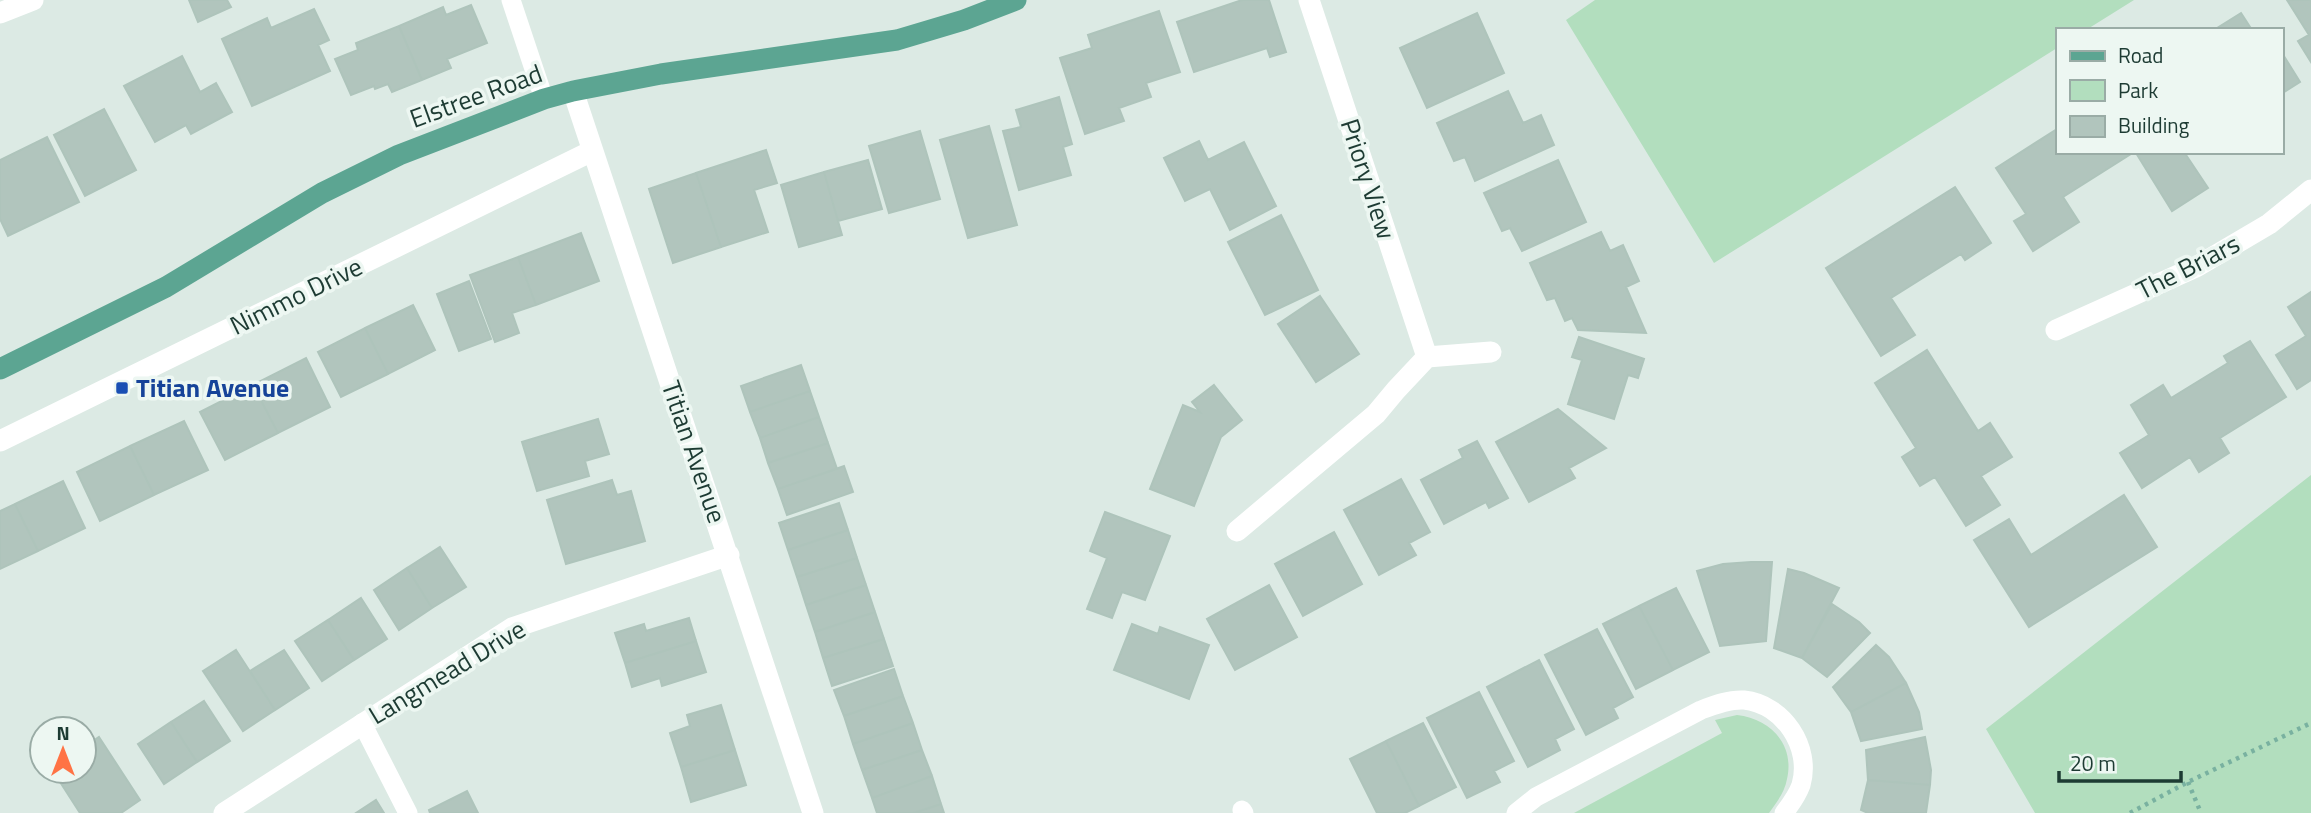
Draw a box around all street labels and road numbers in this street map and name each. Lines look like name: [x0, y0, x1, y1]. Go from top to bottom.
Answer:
street label: Elstree Road: [404, 54, 548, 138]
street label: Priory View: [1331, 113, 1406, 244]
street label: The Briars: [2129, 224, 2246, 309]
street label: Nimmo Drive: [223, 247, 369, 344]
street label: Titian Avenue: [652, 375, 737, 528]
street label: Langmead Drive: [361, 609, 533, 734]

